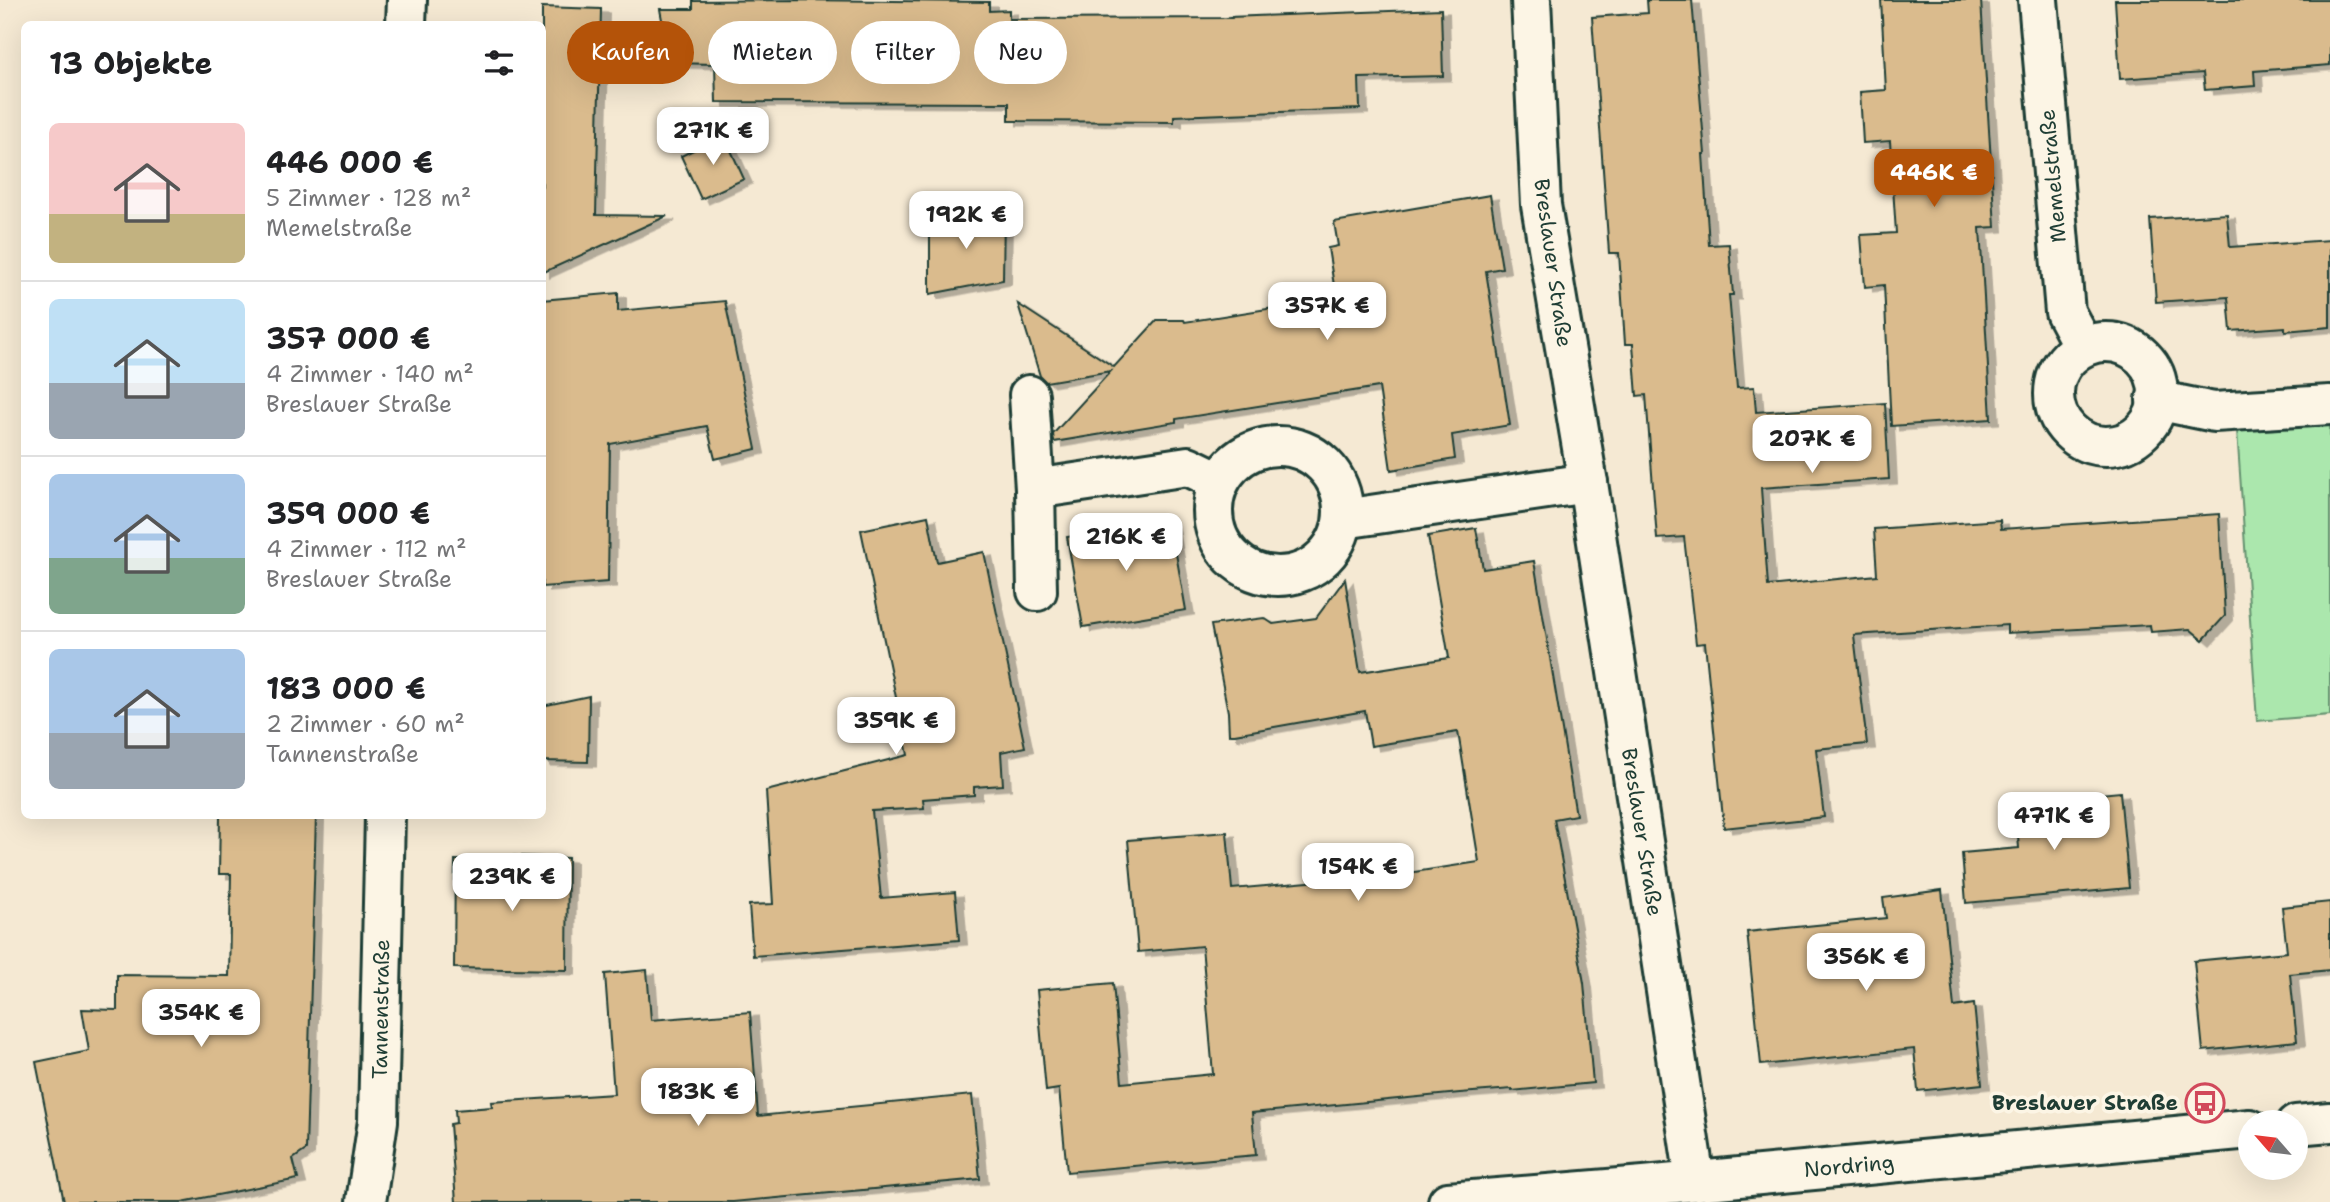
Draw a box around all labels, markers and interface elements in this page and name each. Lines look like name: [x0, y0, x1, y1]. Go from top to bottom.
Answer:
chip: Kaufen: [567, 21, 694, 84]
chip: Mieten: [708, 21, 837, 84]
chip: Filter: [851, 21, 960, 84]
chip: Neu: [974, 21, 1067, 84]
text: 13 Objekte: [49, 43, 212, 84]
icon: filters: [480, 44, 518, 82]
pin: 271K €: [656, 108, 770, 167]
street label: Memelstraße: [2033, 108, 2073, 244]
text: 271K €: [673, 115, 753, 145]
text: 446 000 €: [266, 142, 433, 183]
pin: 446K €: [1877, 150, 1991, 209]
icon: home: [105, 151, 189, 235]
text: 446K €: [1890, 157, 1978, 187]
street label: Breslauer Straße: [1527, 177, 1579, 349]
text: 5 Zimmer · 128 m²: [266, 183, 471, 213]
pin: 192K €: [909, 191, 1023, 251]
text: 192K €: [925, 199, 1007, 229]
text: Memelstraße: [266, 213, 413, 243]
pin: 357K €: [1270, 282, 1384, 342]
text: 357K €: [1284, 290, 1370, 320]
text: 357 000 €: [266, 318, 431, 359]
icon: home: [105, 327, 189, 411]
text: 4 Zimmer · 140 m²: [266, 359, 474, 389]
text: Breslauer Straße: [266, 389, 452, 419]
pin: 207K €: [1755, 416, 1869, 475]
text: 207K €: [1768, 423, 1856, 453]
text: 359 000 €: [266, 493, 430, 534]
icon: home: [105, 502, 189, 586]
pin: 216K €: [1069, 514, 1183, 573]
text: 216K €: [1086, 521, 1166, 551]
text: 4 Zimmer · 112 m²: [266, 534, 467, 564]
text: Breslauer Straße: [266, 564, 452, 594]
text: 183 000 €: [266, 668, 426, 709]
icon: home: [105, 677, 189, 761]
pin: 359K €: [839, 698, 953, 757]
text: 359K €: [853, 705, 939, 735]
text: 2 Zimmer · 60 m²: [266, 709, 465, 739]
text: Tannenstraße: [266, 739, 419, 769]
street label: Breslauer Straße: [1615, 746, 1669, 918]
pin: 471K €: [1997, 792, 2111, 852]
text: 471K €: [2014, 800, 2094, 830]
pin: 154K €: [1301, 844, 1415, 903]
text: 154K €: [1318, 851, 1398, 881]
pin: 239K €: [455, 853, 569, 913]
text: 239K €: [468, 861, 556, 891]
pin: 356K €: [1809, 934, 1923, 993]
street label: Tannenstraße: [366, 939, 396, 1079]
text: 356K €: [1823, 941, 1909, 971]
pin: 354K €: [144, 990, 258, 1049]
text: 354K €: [158, 997, 244, 1027]
pin: 183K €: [641, 1068, 755, 1128]
text: 183K €: [657, 1076, 739, 1106]
bus stop icon: Breslauer Straße: [2184, 1082, 2226, 1124]
place label: Breslauer Straße: [1992, 1089, 2178, 1117]
north arrow: [2238, 1110, 2308, 1180]
map controls: [2238, 1110, 2308, 1180]
street label: Nordring: [1803, 1148, 1895, 1184]

